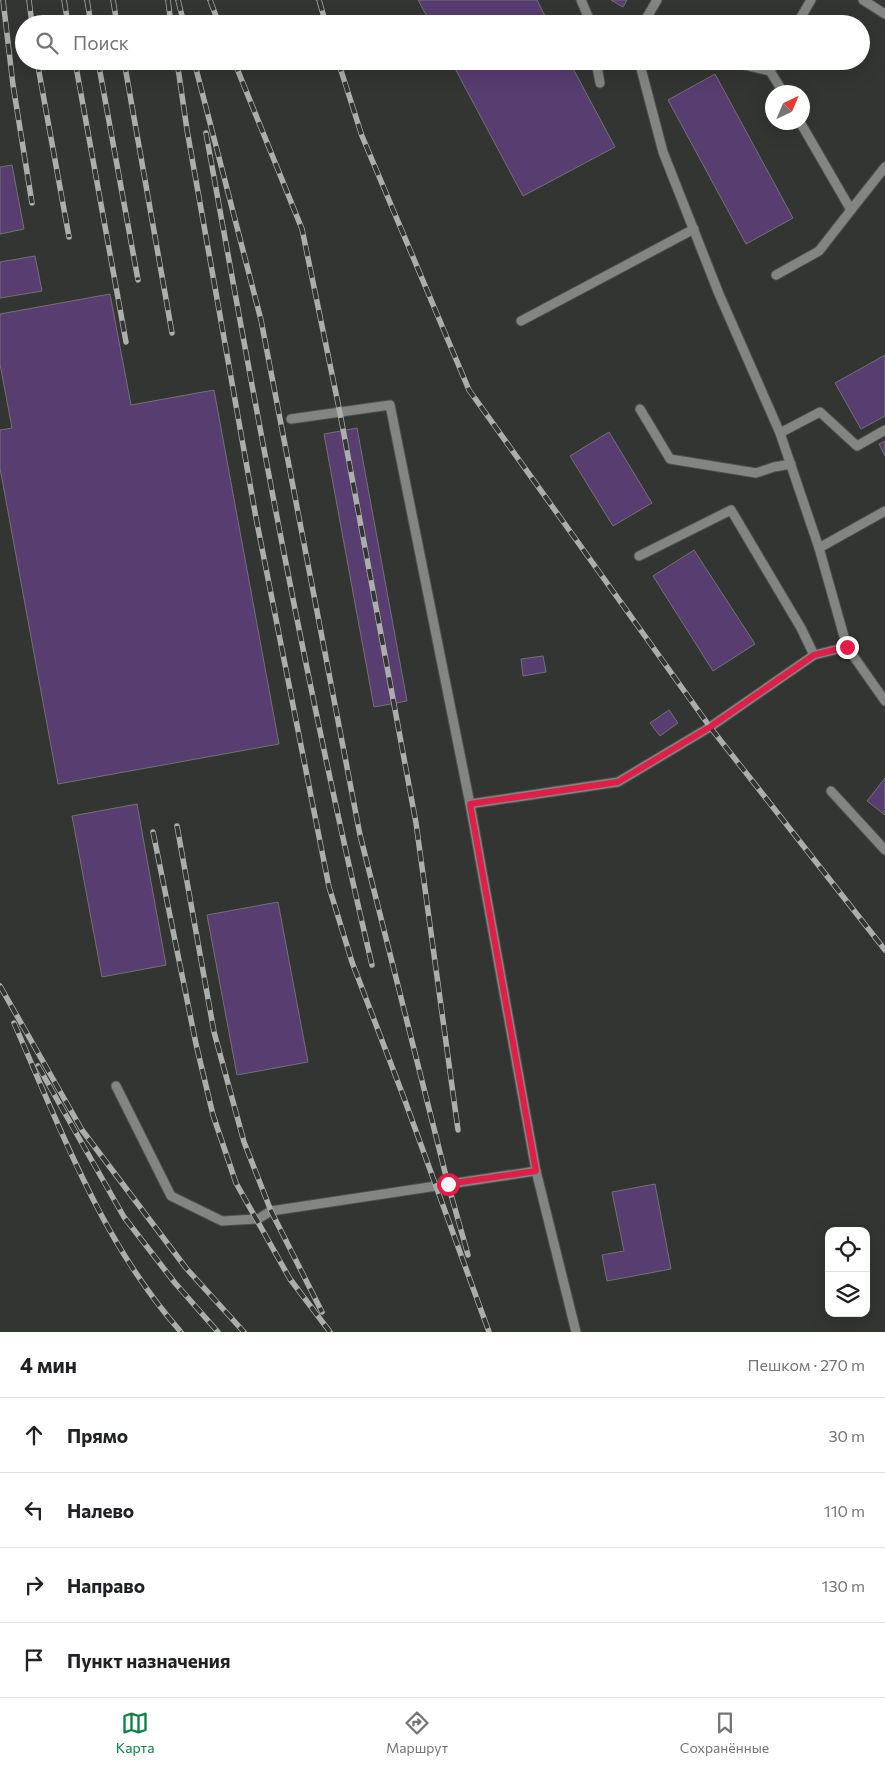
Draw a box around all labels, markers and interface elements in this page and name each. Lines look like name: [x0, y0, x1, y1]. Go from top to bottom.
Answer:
search box: [15, 15, 870, 70]
icon: search: [33, 29, 61, 57]
text: Поиск: [73, 31, 129, 54]
north arrow: [765, 85, 810, 130]
route end: [836, 636, 859, 659]
route start: [437, 1173, 460, 1196]
map controls: [825, 1227, 870, 1317]
button: locate: [825, 1227, 870, 1272]
button: layers: [825, 1272, 870, 1317]
text: 4 мин: [20, 1352, 77, 1377]
text: Пешком · 270 m: [748, 1355, 865, 1374]
icon: ahead: [20, 1421, 48, 1449]
text: Прямо: [67, 1424, 128, 1447]
text: 30 m: [828, 1426, 865, 1445]
icon: left: [20, 1496, 48, 1524]
text: Налево: [67, 1499, 134, 1522]
text: 110 m: [824, 1501, 865, 1520]
icon: right: [20, 1571, 48, 1599]
text: Направо: [67, 1574, 145, 1597]
text: 130 m: [822, 1576, 865, 1595]
icon: arrive: [20, 1646, 48, 1674]
text: Пункт назначения: [67, 1649, 230, 1672]
tab: Карта: [116, 1709, 154, 1756]
tab: Маршрут: [386, 1709, 448, 1756]
tab: Сохранённые: [680, 1709, 769, 1756]

